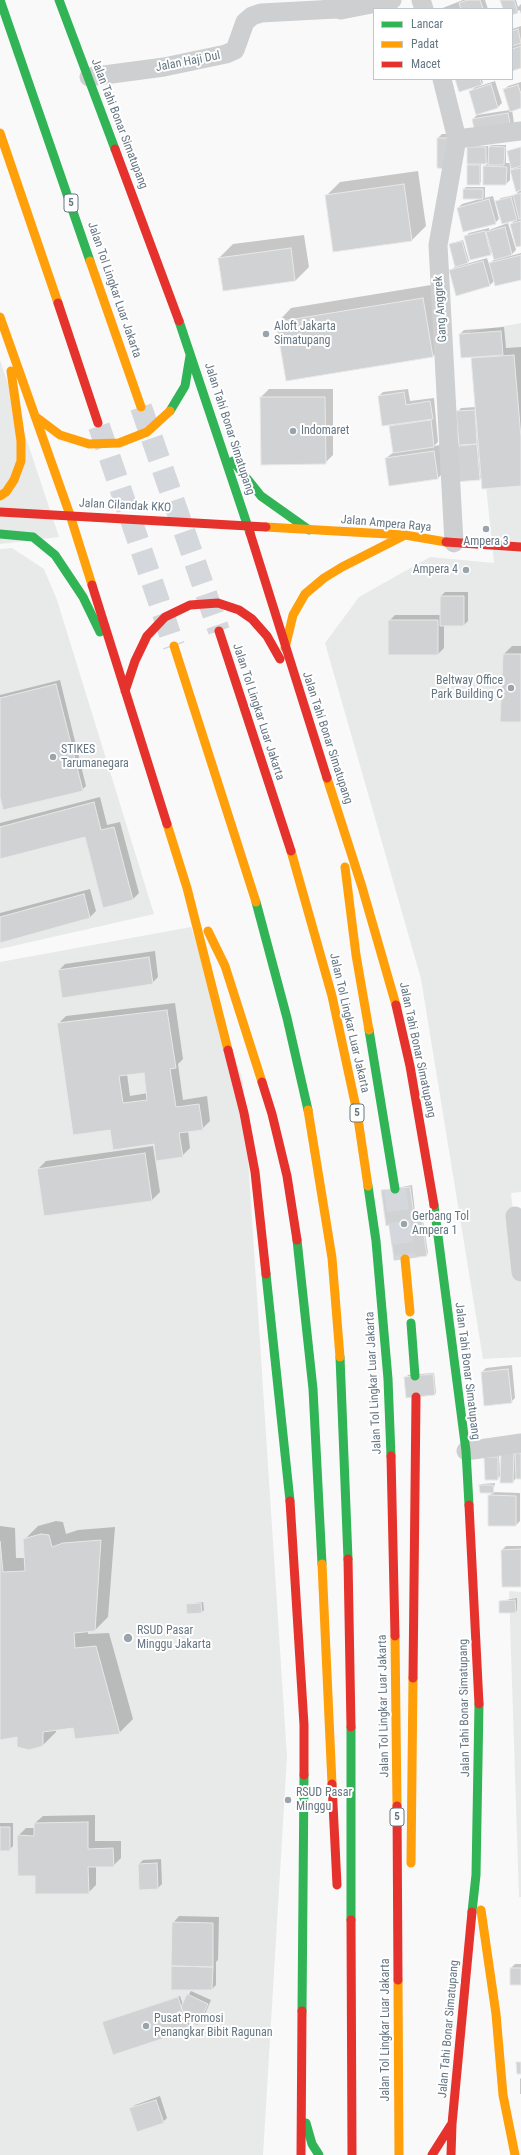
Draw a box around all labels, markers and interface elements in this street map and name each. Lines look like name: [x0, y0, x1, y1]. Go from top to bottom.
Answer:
legend: [373, 8, 513, 80]
text: Lancar: [411, 17, 443, 31]
text: Padat: [411, 37, 439, 51]
street label: Jalan Haji Dul: [155, 49, 221, 75]
street label: Jalan Tahi Bonar Simatupang: [87, 57, 151, 191]
text: Macet: [411, 57, 441, 71]
road number: 5: [64, 194, 78, 212]
street label: Jalan Tol Lingkar Luar Jakarta: [84, 220, 144, 360]
street label: Gang Anggrek: [431, 275, 451, 343]
place label: Aloft Jakarta Simatupang: [274, 320, 336, 348]
marker: Aloft Jakarta Simatupang: [261, 329, 271, 339]
street label: Jalan Tahi Bonar Simatupang: [201, 361, 257, 497]
place label: Indomaret: [301, 424, 349, 438]
marker: Indomaret: [288, 426, 298, 436]
street label: Jalan Cilandak KKO: [78, 496, 172, 516]
street label: Jalan Ampera Raya: [340, 513, 432, 535]
marker: Ampera 3: [481, 524, 491, 534]
place label: Ampera 3: [463, 535, 509, 549]
place label: Ampera 4: [413, 563, 458, 577]
marker: Ampera 4: [461, 565, 471, 575]
street label: Jalan Tol Lingkar Luar Jakarta: [229, 642, 287, 782]
street label: Jalan Tahi Bonar Simatupang: [299, 670, 355, 806]
place label: Beltway Office Park Building C: [431, 674, 503, 702]
marker: Beltway Office Park Building C: [506, 683, 516, 693]
place label: STIKES Tarumanegara: [61, 743, 129, 771]
marker: STIKES Tarumanegara: [48, 752, 58, 762]
street label: Jalan Tol Lingkar Luar Jakarta: [326, 952, 372, 1094]
street label: Jalan Tahi Bonar Simatupang: [396, 981, 438, 1119]
road number: 5: [350, 1104, 364, 1122]
place label: Gerbang Tol Ampera 1: [412, 1210, 469, 1238]
marker: Gerbang Tol Ampera 1: [399, 1219, 409, 1229]
street label: Jalan Tahi Bonar Simatupang: [451, 1301, 483, 1441]
street label: Jalan Tol Lingkar Luar Jakarta: [363, 1311, 385, 1455]
place label: RSUD Pasar Minggu Jakarta: [137, 1624, 211, 1652]
marker: RSUD Pasar Minggu Jakarta: [122, 1632, 134, 1644]
street label: Jalan Tol Lingkar Luar Jakarta: [376, 1634, 392, 1778]
street label: Jalan Tahi Bonar Simatupang: [457, 1639, 473, 1777]
place label: RSUD Pasar Minggu: [296, 1786, 352, 1814]
marker: RSUD Pasar Minggu: [283, 1795, 293, 1805]
road number: 5: [390, 1808, 404, 1826]
street label: Jalan Tol Lingkar Luar Jakarta: [379, 1959, 393, 2101]
street label: Jalan Tahi Bonar Simatupang: [436, 1959, 462, 2099]
place label: Pusat Promosi Penangkar Bibit Ragunan: [154, 2012, 273, 2040]
marker: Pusat Promosi Penangkar Bibit Ragunan: [141, 2021, 151, 2031]

